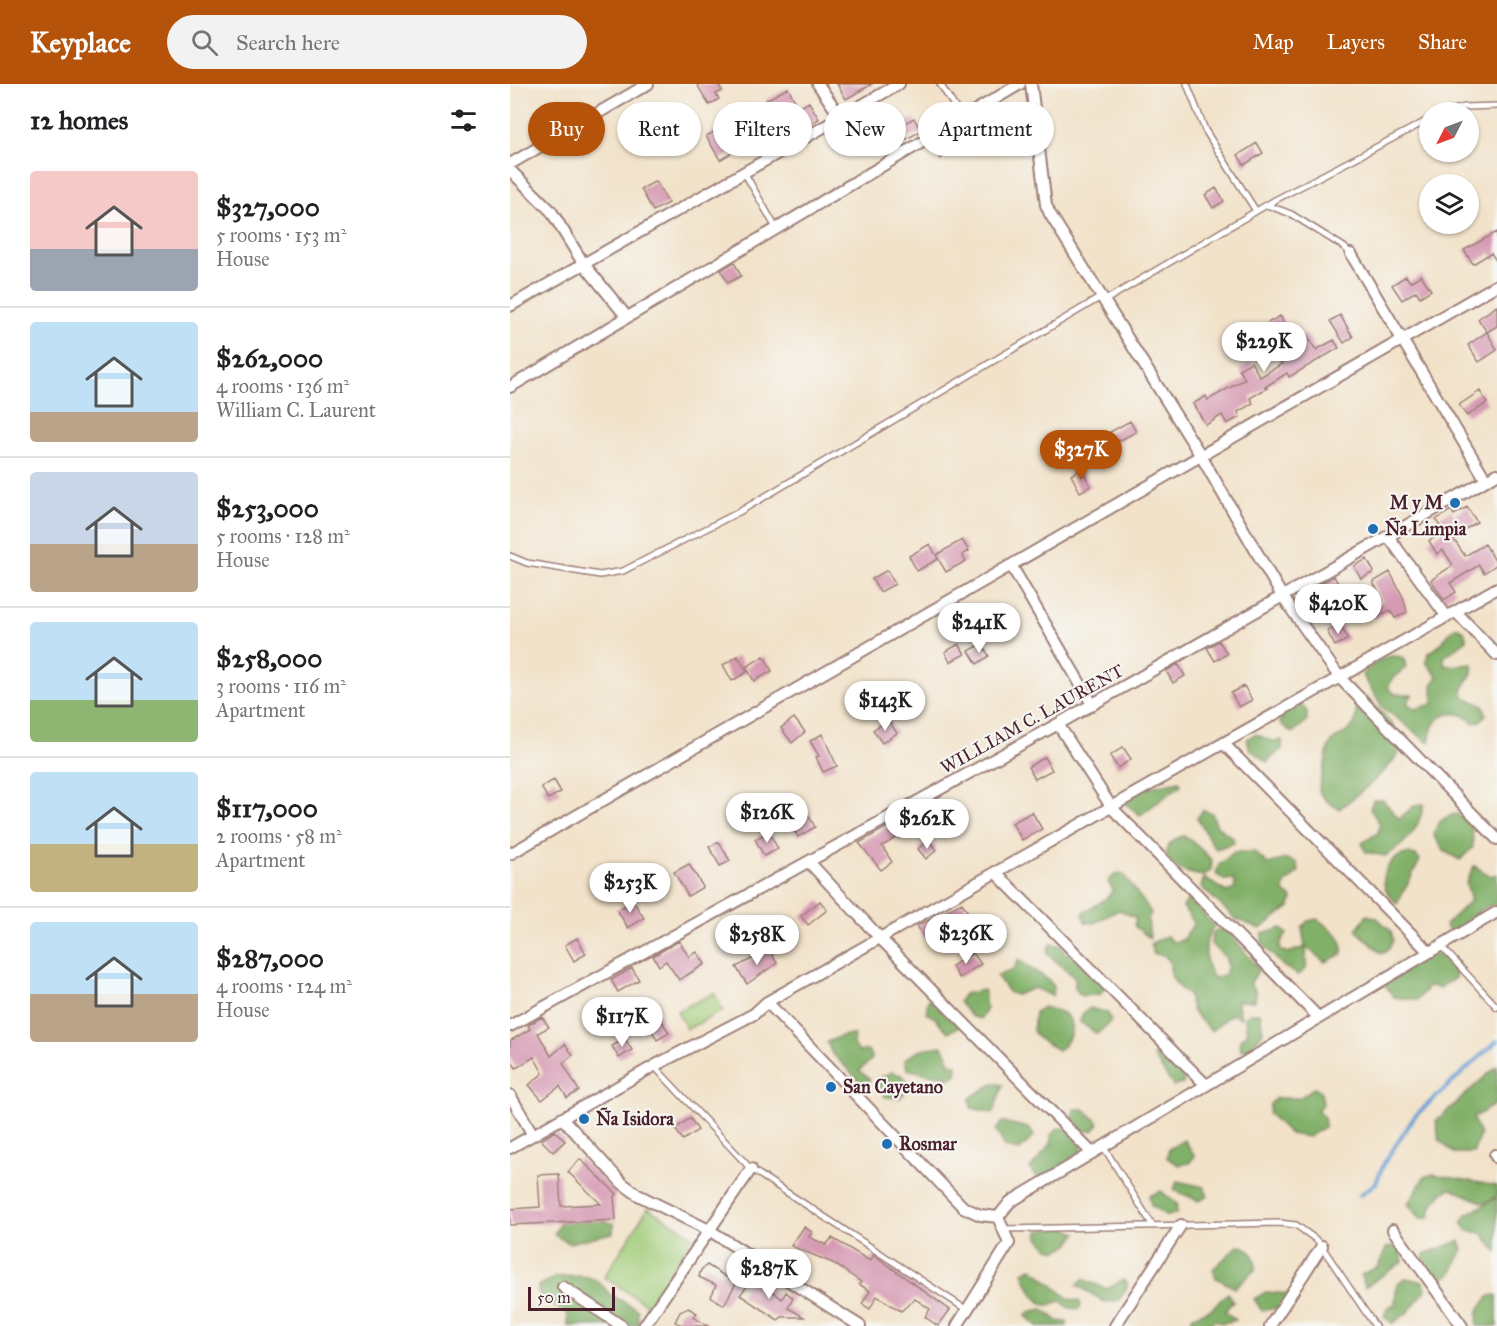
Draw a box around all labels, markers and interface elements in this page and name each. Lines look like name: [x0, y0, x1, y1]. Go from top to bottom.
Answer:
search box: [167, 15, 587, 69]
text: Keyplace: [30, 25, 131, 60]
icon: search: [188, 26, 221, 59]
text: Search here: [236, 29, 340, 56]
text: Map: [1253, 29, 1294, 55]
text: Layers: [1327, 29, 1385, 55]
text: Share: [1418, 29, 1467, 55]
chip: Buy: [528, 102, 605, 156]
chip: Rent: [617, 102, 701, 156]
chip: Filters: [713, 102, 812, 156]
chip: New: [824, 102, 906, 156]
chip: Apartment: [918, 102, 1054, 156]
north arrow: [1419, 102, 1479, 162]
map controls: [1419, 102, 1479, 234]
text: 12 homes: [30, 104, 128, 136]
icon: filters: [447, 104, 480, 137]
button: layers: [1419, 174, 1479, 234]
text: $327,000: [216, 191, 320, 223]
icon: home: [78, 195, 150, 267]
text: 5 rooms · 153 m²: [216, 223, 346, 247]
text: House: [216, 247, 270, 271]
pin: $229K: [1222, 322, 1306, 373]
text: $229K: [1236, 329, 1292, 353]
text: $262,000: [216, 342, 323, 374]
icon: home: [78, 346, 150, 418]
text: 4 rooms · 136 m²: [216, 374, 349, 398]
text: William C. Laurent: [216, 398, 376, 422]
pin: $327K: [1039, 430, 1123, 481]
text: $327K: [1054, 437, 1108, 461]
text: $253,000: [216, 492, 319, 524]
place label: M y M: [1390, 492, 1443, 515]
icon: home: [78, 496, 150, 568]
marker: M y M: [1448, 496, 1462, 510]
place label: Ña Limpia: [1385, 517, 1467, 541]
marker: Ña Limpia: [1366, 522, 1380, 536]
text: 5 rooms · 128 m²: [216, 524, 350, 548]
text: House: [216, 548, 270, 572]
pin: $420K: [1296, 584, 1380, 635]
text: $420K: [1309, 591, 1367, 615]
pin: $241K: [937, 603, 1021, 654]
text: $241K: [951, 610, 1007, 634]
text: $258,000: [216, 642, 322, 674]
icon: home: [78, 646, 150, 718]
street label: WILLIAM C. LAURENT: [937, 659, 1127, 779]
text: 3 rooms · 116 m²: [216, 674, 346, 698]
pin: $143K: [843, 681, 927, 732]
text: $143K: [858, 688, 912, 712]
text: Apartment: [216, 698, 305, 722]
text: $117,000: [216, 792, 318, 824]
pin: $126K: [725, 793, 809, 844]
icon: home: [78, 796, 150, 868]
pin: $262K: [885, 799, 969, 850]
text: $126K: [740, 800, 794, 824]
text: $262K: [899, 806, 955, 830]
text: 2 rooms · 58 m²: [216, 824, 342, 848]
text: Apartment: [216, 848, 305, 872]
pin: $253K: [588, 863, 672, 914]
text: $253K: [603, 870, 657, 894]
pin: $236K: [924, 914, 1008, 965]
pin: $258K: [715, 915, 799, 966]
text: $236K: [939, 921, 993, 945]
text: $258K: [729, 922, 785, 946]
text: $287,000: [216, 942, 324, 974]
icon: home: [78, 946, 150, 1018]
text: 4 rooms · 124 m²: [216, 974, 352, 998]
pin: $117K: [580, 997, 664, 1048]
text: House: [216, 998, 270, 1022]
text: $117K: [596, 1004, 648, 1028]
place label: San Cayetano: [843, 1076, 943, 1099]
marker: San Cayetano: [824, 1080, 838, 1094]
place label: Ña Isidora: [596, 1107, 674, 1130]
marker: Ña Isidora: [577, 1112, 591, 1126]
place label: Rosmar: [899, 1133, 958, 1155]
marker: Rosmar: [880, 1137, 894, 1151]
pin: $287K: [727, 1249, 811, 1300]
text: $287K: [740, 1256, 798, 1280]
scale bar: [528, 1284, 615, 1312]
text: 50 m: [537, 1288, 571, 1307]

